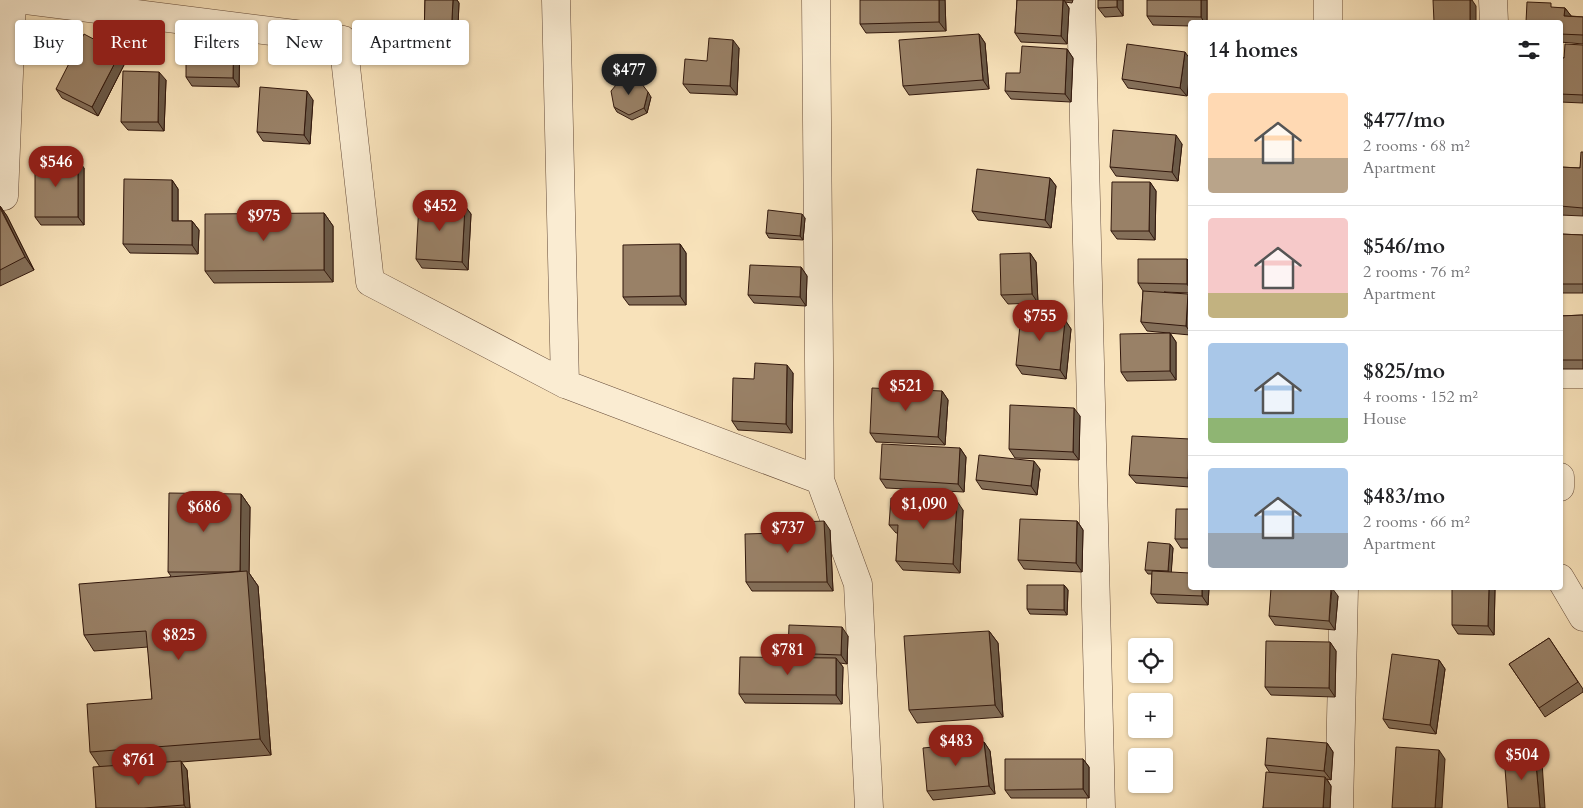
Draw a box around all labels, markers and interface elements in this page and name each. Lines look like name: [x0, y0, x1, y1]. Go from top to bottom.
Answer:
chip: Buy: [15, 20, 83, 65]
chip: Rent: [93, 20, 165, 65]
chip: Filters: [175, 20, 258, 65]
chip: New: [268, 20, 342, 65]
chip: Apartment: [352, 20, 469, 65]
text: 14 homes: [1208, 36, 1298, 65]
icon: filters: [1515, 36, 1543, 64]
pin: $477: [599, 54, 659, 96]
text: $477: [613, 59, 645, 81]
text: $477/mo: [1363, 106, 1445, 135]
icon: home: [1248, 113, 1308, 173]
text: 2 rooms · 68 m²: [1363, 135, 1470, 157]
pin: $546: [26, 146, 86, 188]
text: $546: [40, 151, 72, 173]
text: Apartment: [1363, 157, 1436, 179]
pin: $452: [410, 190, 470, 232]
text: $452: [424, 195, 456, 217]
pin: $975: [234, 200, 294, 242]
text: $975: [248, 205, 280, 227]
text: $546/mo: [1363, 232, 1445, 261]
icon: home: [1248, 238, 1308, 298]
text: 2 rooms · 76 m²: [1363, 261, 1470, 283]
text: Apartment: [1363, 283, 1436, 305]
pin: $755: [1010, 300, 1070, 342]
text: $755: [1024, 305, 1056, 327]
text: $825/mo: [1363, 357, 1445, 386]
icon: home: [1248, 363, 1308, 423]
pin: $521: [876, 370, 936, 412]
text: $521: [890, 375, 922, 397]
text: 4 rooms · 152 m²: [1363, 386, 1478, 408]
text: House: [1363, 408, 1406, 430]
text: $483/mo: [1363, 482, 1445, 511]
pin: $1,090: [883, 488, 965, 530]
icon: home: [1248, 488, 1308, 548]
pin: $686: [174, 490, 234, 533]
text: $1,090: [901, 493, 947, 515]
text: $686: [188, 496, 220, 518]
text: 2 rooms · 66 m²: [1363, 511, 1470, 533]
pin: $737: [758, 512, 818, 554]
text: $737: [772, 517, 804, 539]
text: Apartment: [1363, 533, 1436, 555]
pin: $825: [149, 618, 209, 661]
text: $825: [163, 624, 195, 646]
pin: $781: [758, 634, 818, 676]
map controls: [1128, 638, 1173, 793]
button: locate: [1128, 638, 1173, 683]
text: $781: [772, 639, 804, 661]
button: +: [1128, 693, 1173, 738]
pin: $483: [926, 724, 986, 767]
text: $483: [940, 730, 972, 752]
pin: $504: [1492, 738, 1552, 781]
pin: $761: [109, 744, 169, 786]
text: $504: [1506, 744, 1538, 766]
button: −: [1128, 748, 1173, 793]
text: $761: [123, 749, 155, 771]

